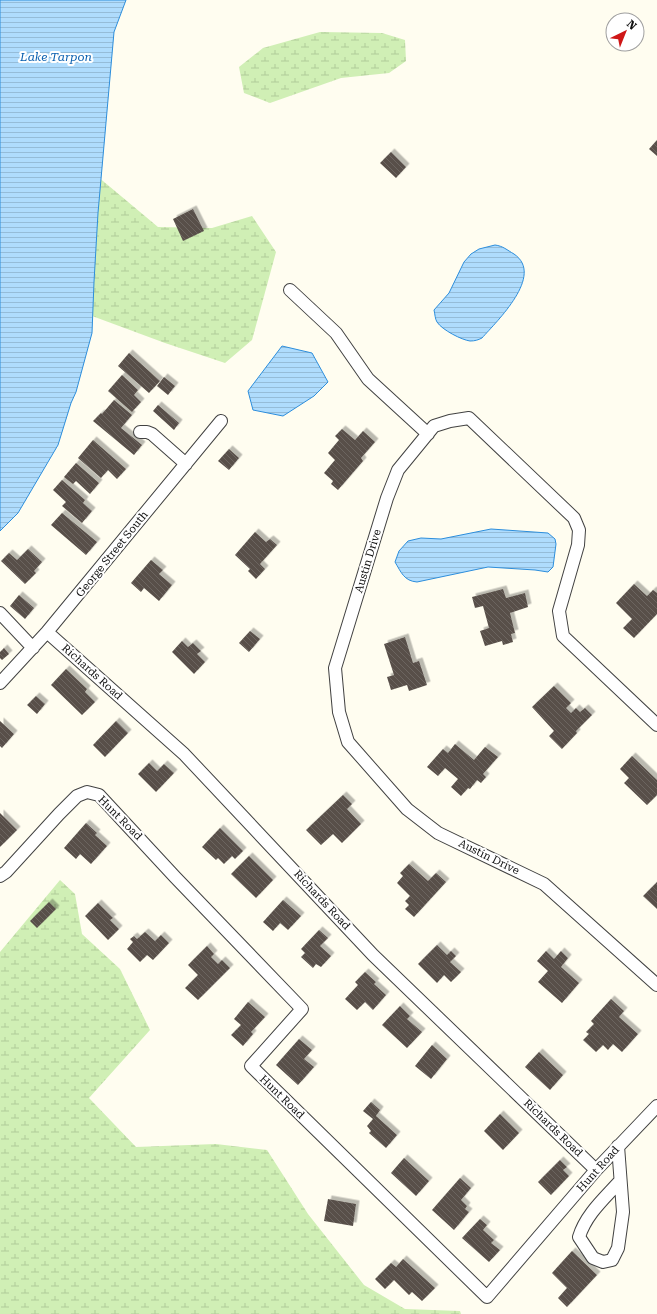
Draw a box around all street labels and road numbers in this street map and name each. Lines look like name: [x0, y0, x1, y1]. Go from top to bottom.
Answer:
street label: George Street South: [73, 508, 151, 600]
street label: Austin Drive: [352, 528, 384, 594]
street label: Richards Road: [59, 641, 125, 703]
street label: Hunt Road: [95, 793, 145, 843]
street label: Austin Drive: [457, 837, 521, 877]
street label: Richards Road: [291, 867, 353, 933]
street label: Hunt Road: [257, 1073, 307, 1121]
street label: Richards Road: [521, 1097, 585, 1159]
street label: Hunt Road: [574, 1143, 622, 1195]

